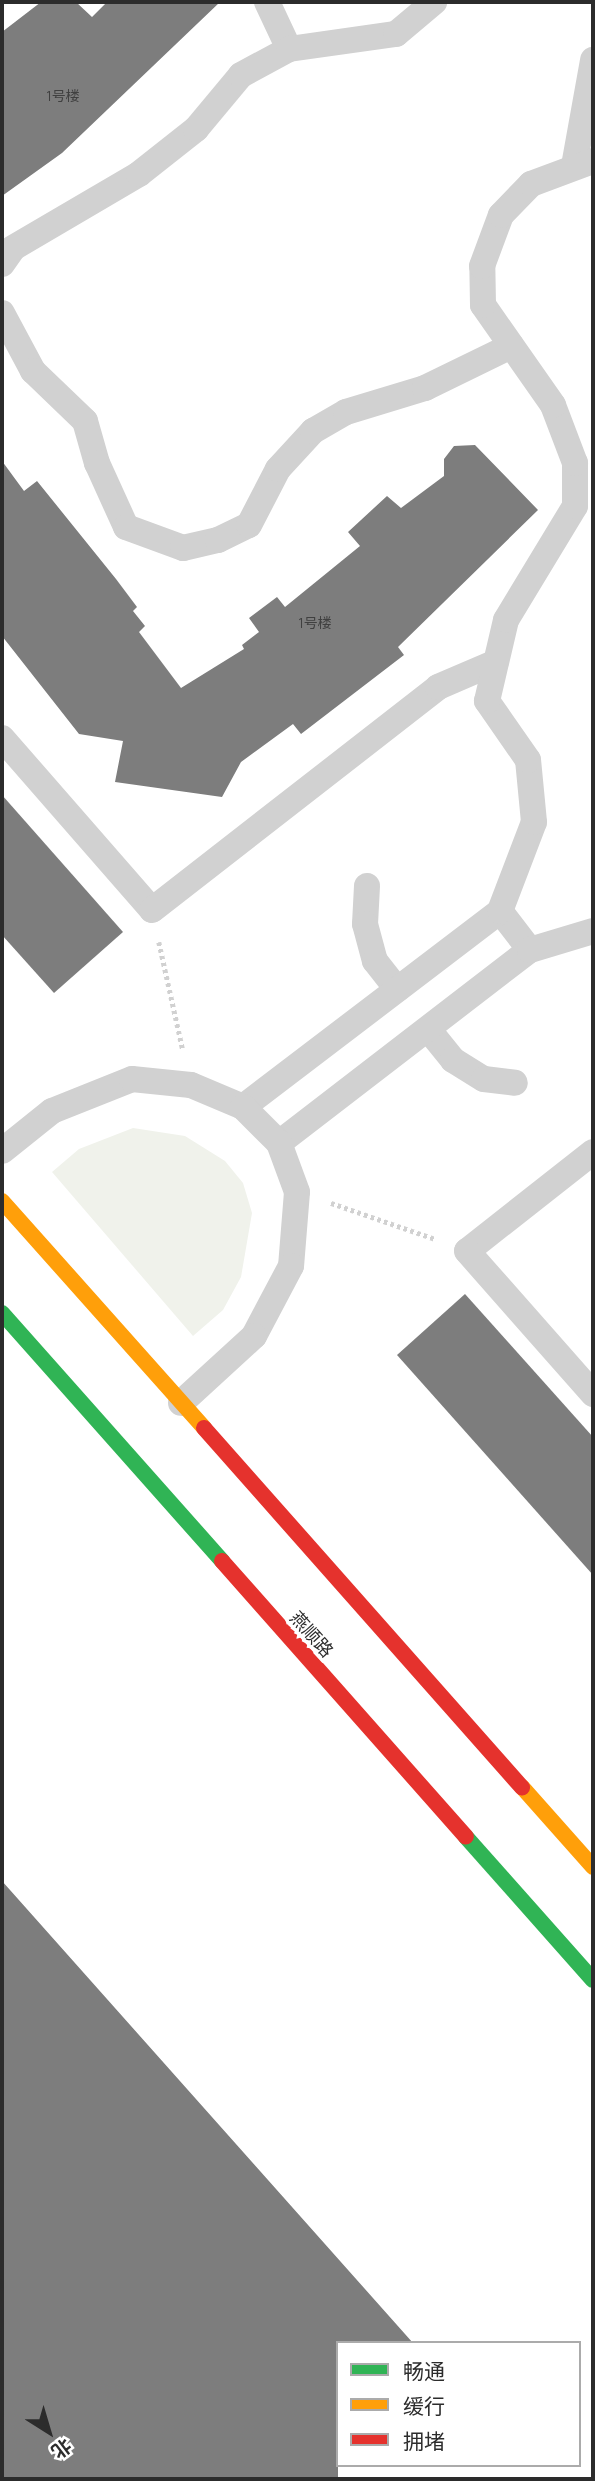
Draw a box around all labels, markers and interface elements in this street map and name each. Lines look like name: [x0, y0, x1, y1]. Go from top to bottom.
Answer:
house number: 1号楼: [46, 88, 80, 104]
house number: 1号楼: [298, 615, 332, 631]
street label: 燕顺路: [286, 1607, 338, 1661]
legend: [336, 2341, 581, 2467]
text: 畅通: [403, 2357, 445, 2385]
text: 缓行: [403, 2392, 445, 2420]
north arrow: [14, 2397, 84, 2467]
text: 拥堵: [403, 2427, 445, 2455]
text: 北: [46, 2433, 77, 2465]

